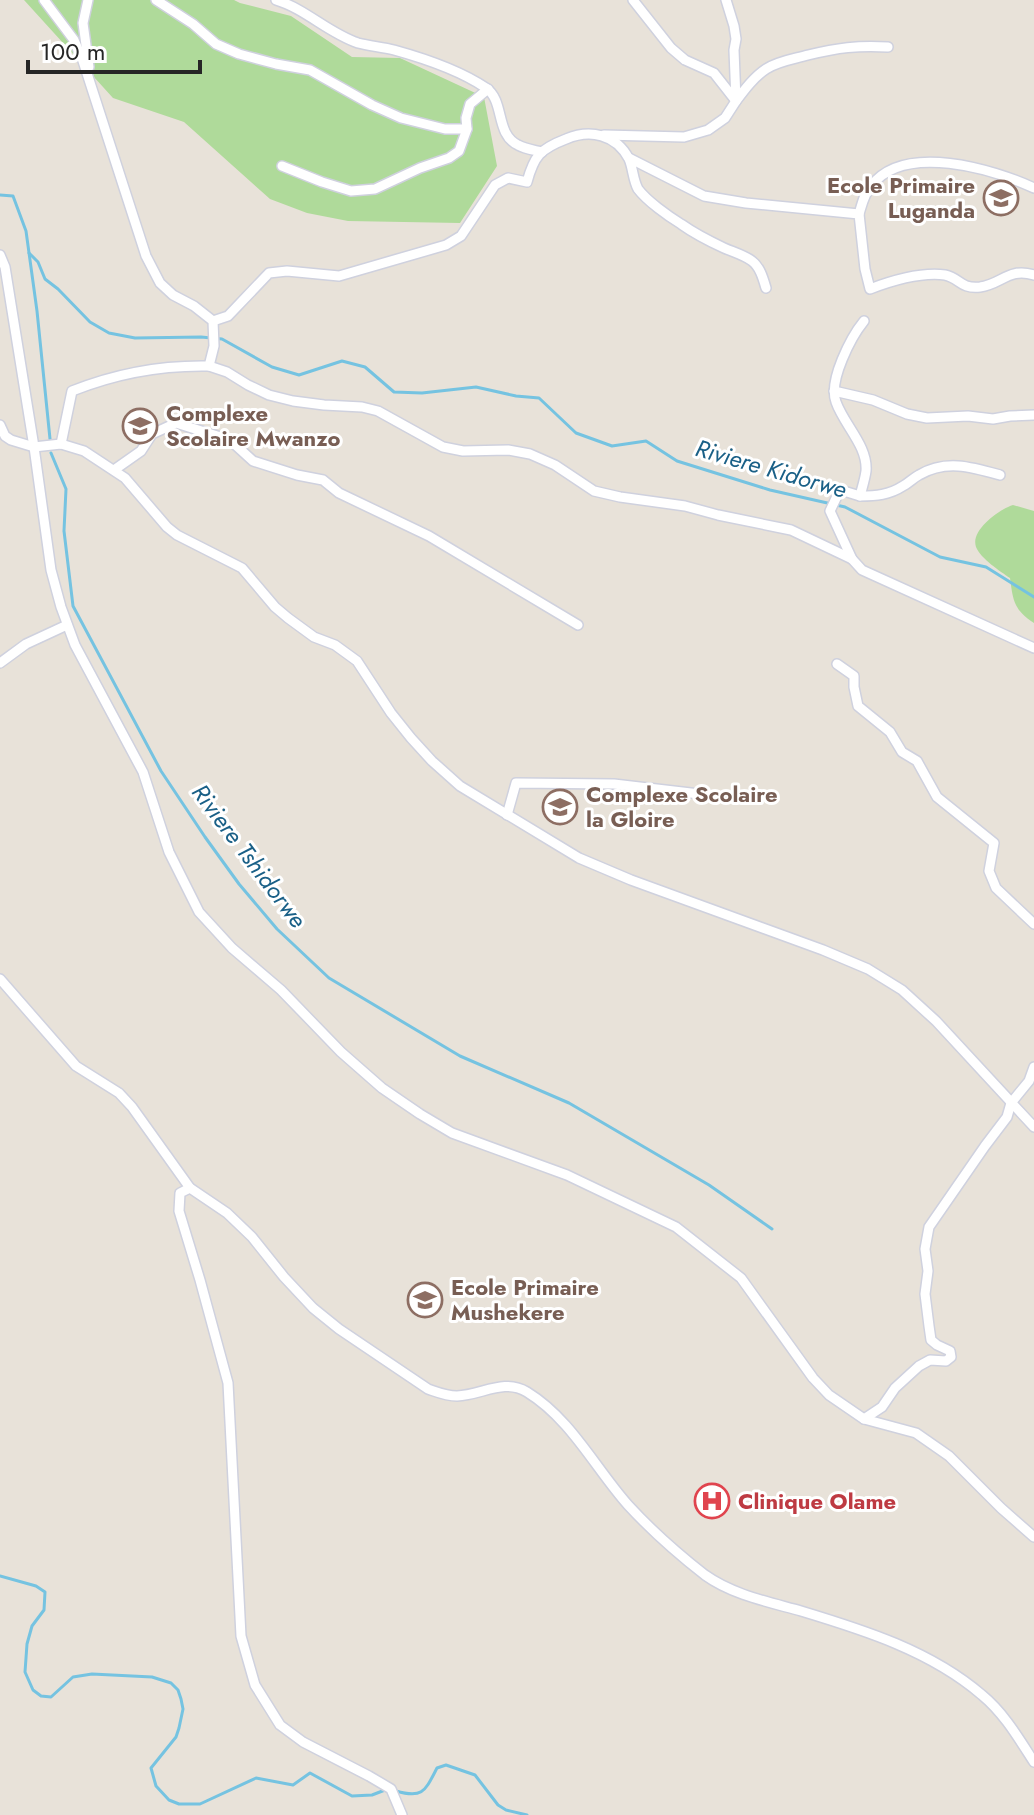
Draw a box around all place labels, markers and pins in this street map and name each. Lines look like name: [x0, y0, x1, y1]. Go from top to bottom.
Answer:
place label: Ecole Primaire Luganda: [827, 169, 975, 226]
school or university icon: Ecole Primaire Luganda: [982, 179, 1020, 217]
place label: Complexe Scolaire Mwanzo: [166, 397, 340, 454]
school or university icon: Complexe Scolaire Mwanzo: [121, 407, 159, 445]
place label: Complexe Scolaire la Gloire: [586, 778, 778, 835]
school or university icon: Complexe Scolaire la Gloire: [541, 788, 579, 826]
place label: Ecole Primaire Mushekere: [451, 1271, 599, 1328]
school or university icon: Ecole Primaire Mushekere: [406, 1281, 444, 1319]
hospital icon: Clinique Olame: [693, 1482, 731, 1520]
place label: Clinique Olame: [738, 1485, 896, 1517]

